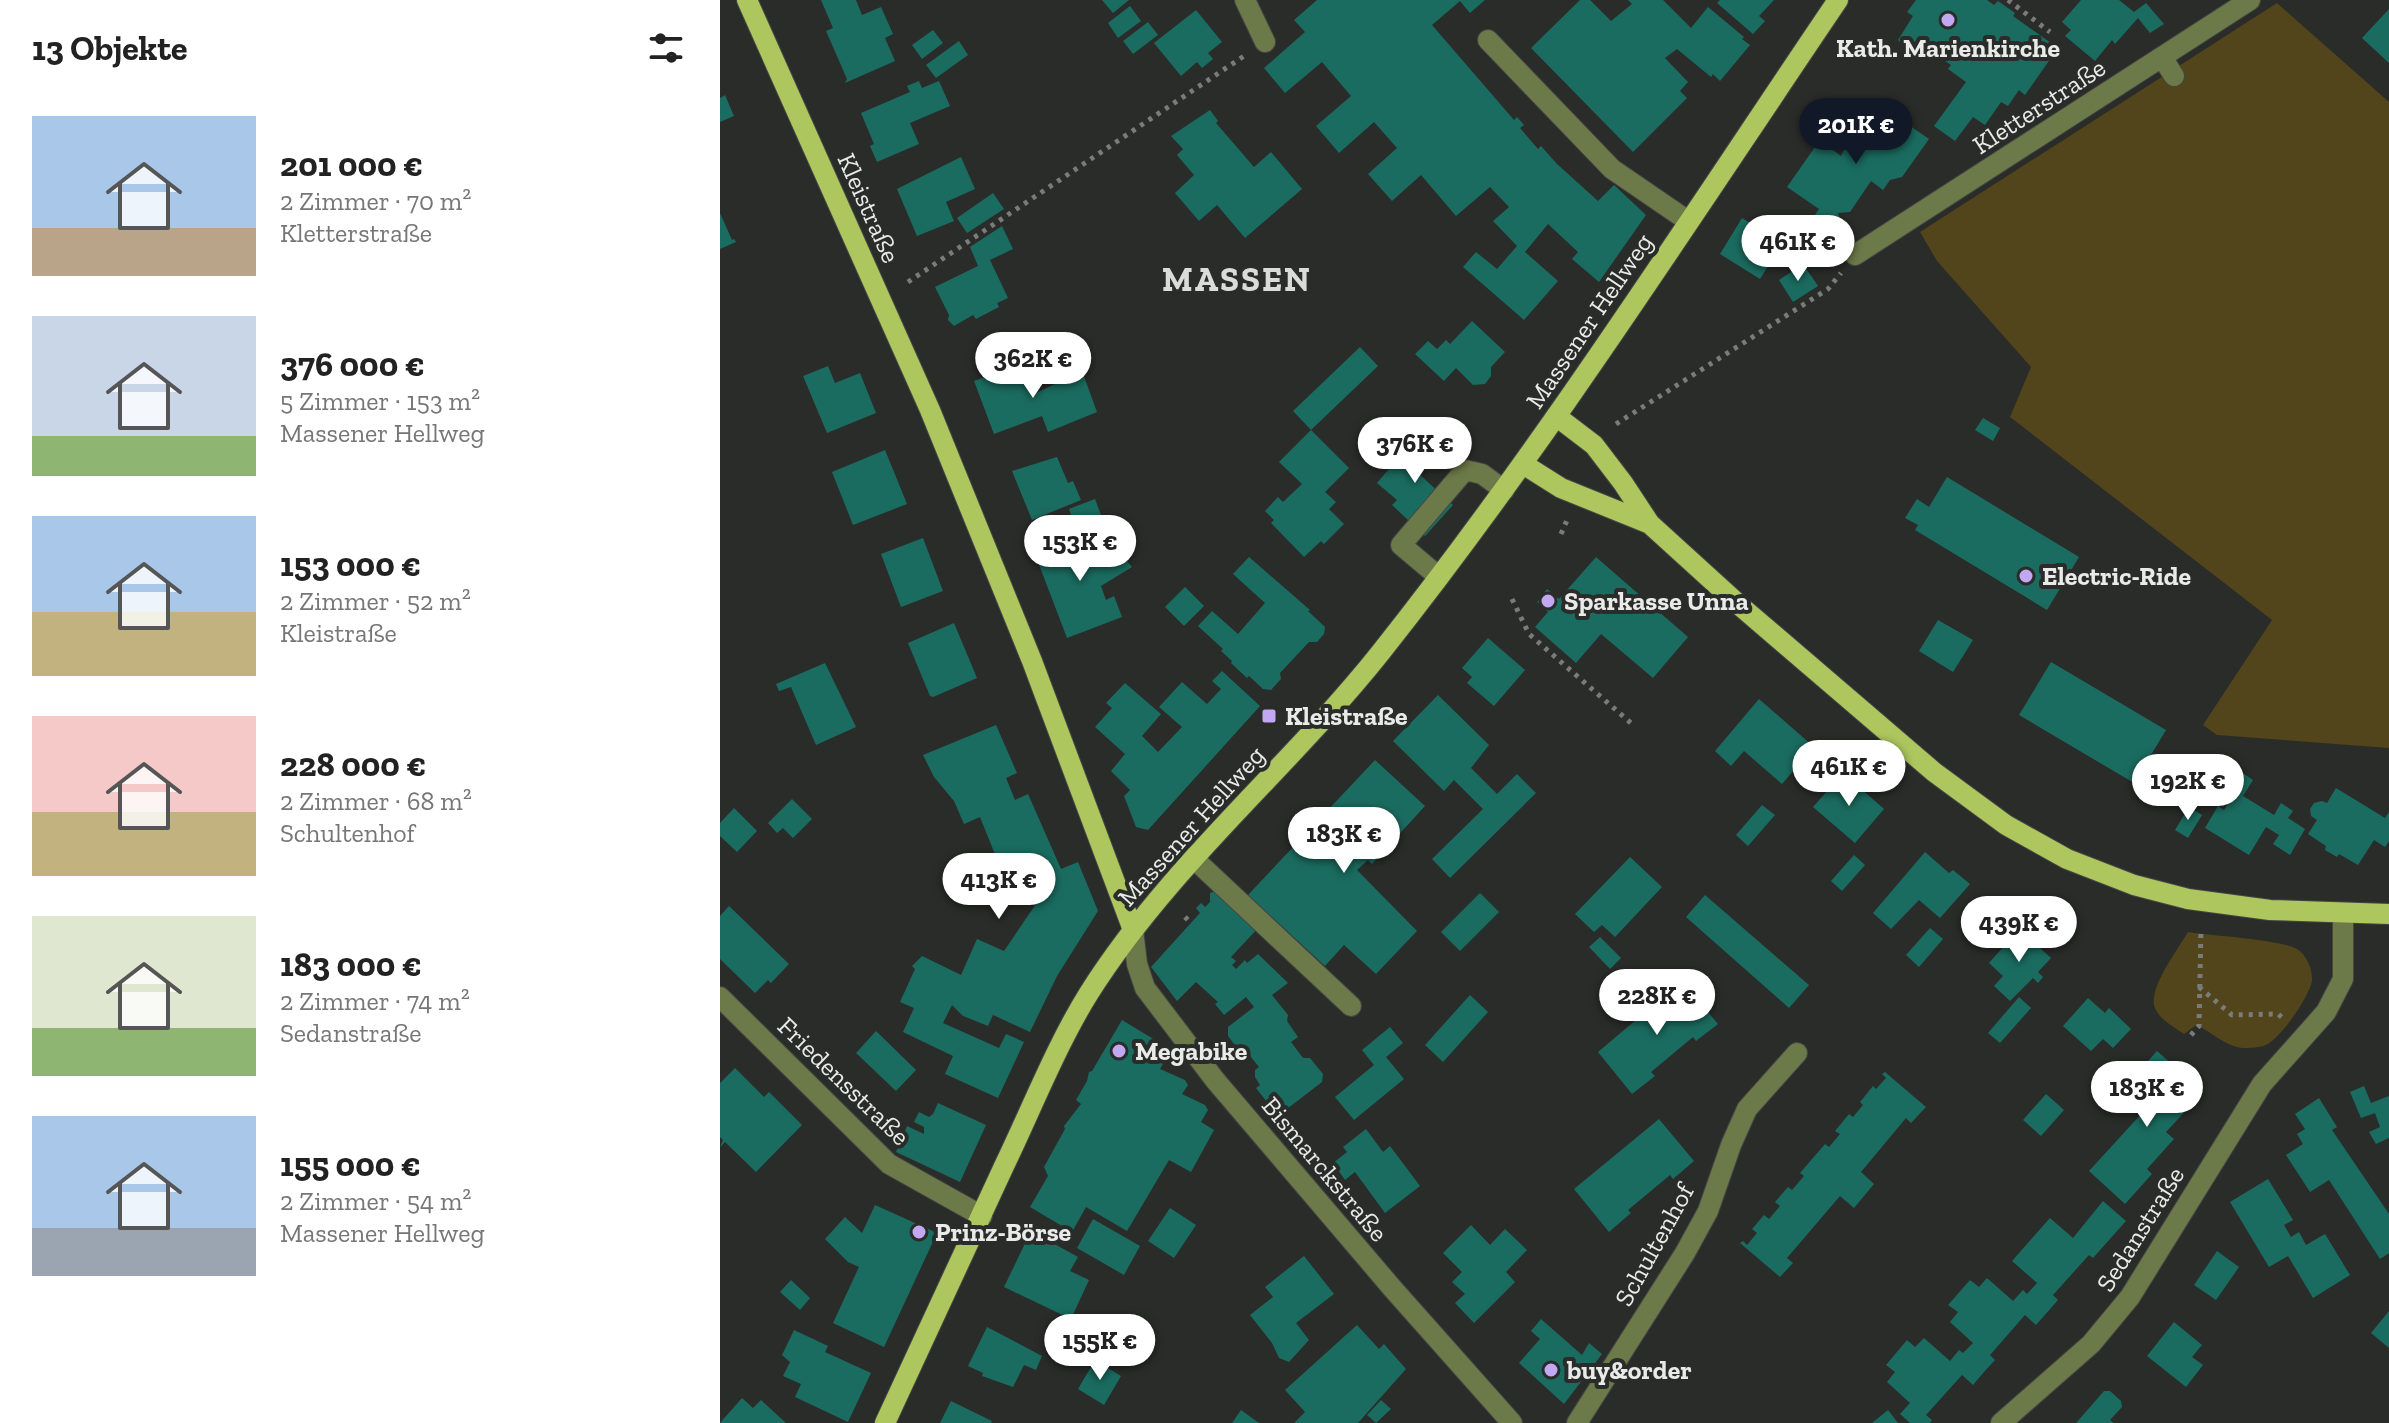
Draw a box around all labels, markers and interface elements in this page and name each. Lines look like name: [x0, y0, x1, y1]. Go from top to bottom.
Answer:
marker: Kath. Marienkirche: [1939, 11, 1957, 29]
icon: filters: [644, 26, 688, 70]
text: 13 Objekte: [32, 28, 187, 69]
place label: Kath. Marienkirche: [1836, 32, 2060, 64]
street label: Kletterstraße: [1967, 51, 2111, 161]
pin: 201K €: [1791, 98, 1921, 166]
text: 201K €: [1817, 108, 1895, 140]
text: 201 000 €: [280, 144, 423, 185]
icon: home: [96, 148, 192, 244]
street label: Kleistraße: [831, 148, 907, 268]
text: 2 Zimmer · 70 m²: [280, 185, 471, 217]
pin: 461K €: [1733, 215, 1863, 283]
text: Kletterstraße: [280, 217, 432, 249]
text: 461K €: [1759, 225, 1837, 257]
street label: Massener Hellweg: [1519, 227, 1659, 415]
district label: MASSEN: [1162, 259, 1312, 300]
pin: 362K €: [968, 332, 1098, 400]
text: 362K €: [993, 342, 1073, 374]
text: 376 000 €: [280, 344, 425, 385]
icon: home: [96, 348, 192, 444]
text: 5 Zimmer · 153 m²: [280, 385, 480, 417]
text: Massener Hellweg: [280, 417, 485, 449]
pin: 376K €: [1350, 417, 1480, 485]
text: 376K €: [1376, 427, 1454, 459]
pin: 153K €: [1015, 515, 1145, 583]
text: 153K €: [1042, 525, 1118, 557]
text: 153 000 €: [280, 544, 421, 585]
icon: home: [96, 548, 192, 644]
place label: Electric-Ride: [2042, 560, 2191, 592]
marker: Electric-Ride: [2017, 567, 2035, 585]
text: 2 Zimmer · 52 m²: [280, 585, 471, 617]
place label: Sparkasse Unna: [1564, 585, 1749, 617]
marker: Sparkasse Unna: [1539, 592, 1557, 610]
text: Kleistraße: [280, 617, 397, 649]
place label: Kleistraße: [1285, 700, 1408, 732]
marker: Kleistraße: [1260, 707, 1278, 725]
street label: Massener Hellweg: [1111, 739, 1271, 913]
pin: 461K €: [1784, 740, 1914, 808]
text: 228 000 €: [280, 744, 426, 785]
icon: home: [96, 748, 192, 844]
text: 461K €: [1810, 750, 1888, 782]
pin: 192K €: [2123, 754, 2253, 822]
text: 192K €: [2150, 764, 2226, 796]
text: 2 Zimmer · 68 m²: [280, 785, 472, 817]
pin: 183K €: [1279, 807, 1409, 875]
text: Schultenhof: [280, 817, 415, 849]
text: 183K €: [1306, 817, 1382, 849]
pin: 413K €: [934, 853, 1064, 921]
text: 413K €: [961, 863, 1037, 895]
pin: 439K €: [1954, 896, 2084, 964]
text: 439K €: [1979, 906, 2059, 938]
text: 183 000 €: [280, 944, 422, 985]
icon: home: [96, 948, 192, 1044]
pin: 228K €: [1592, 969, 1722, 1037]
text: 228K €: [1617, 979, 1697, 1011]
text: 2 Zimmer · 74 m²: [280, 985, 470, 1017]
street label: Friedensstraße: [771, 1010, 917, 1152]
text: Sedanstraße: [280, 1017, 422, 1049]
place label: Megabike: [1135, 1035, 1248, 1067]
marker: Megabike: [1110, 1042, 1128, 1060]
pin: 183K €: [2082, 1061, 2212, 1129]
text: 183K €: [2109, 1071, 2185, 1103]
street label: Bismarckstraße: [1255, 1090, 1395, 1248]
text: 155 000 €: [280, 1144, 421, 1185]
icon: home: [96, 1148, 192, 1244]
street label: Sedanstraße: [2089, 1161, 2191, 1297]
street label: Schultenhof: [1607, 1177, 1702, 1312]
text: 2 Zimmer · 54 m²: [280, 1185, 471, 1217]
place label: Prinz-Börse: [935, 1216, 1072, 1248]
text: Massener Hellweg: [280, 1217, 485, 1249]
marker: Prinz-Börse: [910, 1223, 928, 1241]
pin: 155K €: [1035, 1314, 1165, 1382]
text: 155K €: [1062, 1324, 1138, 1356]
place label: buy&order: [1566, 1354, 1692, 1386]
marker: buy&order: [1542, 1361, 1560, 1379]

